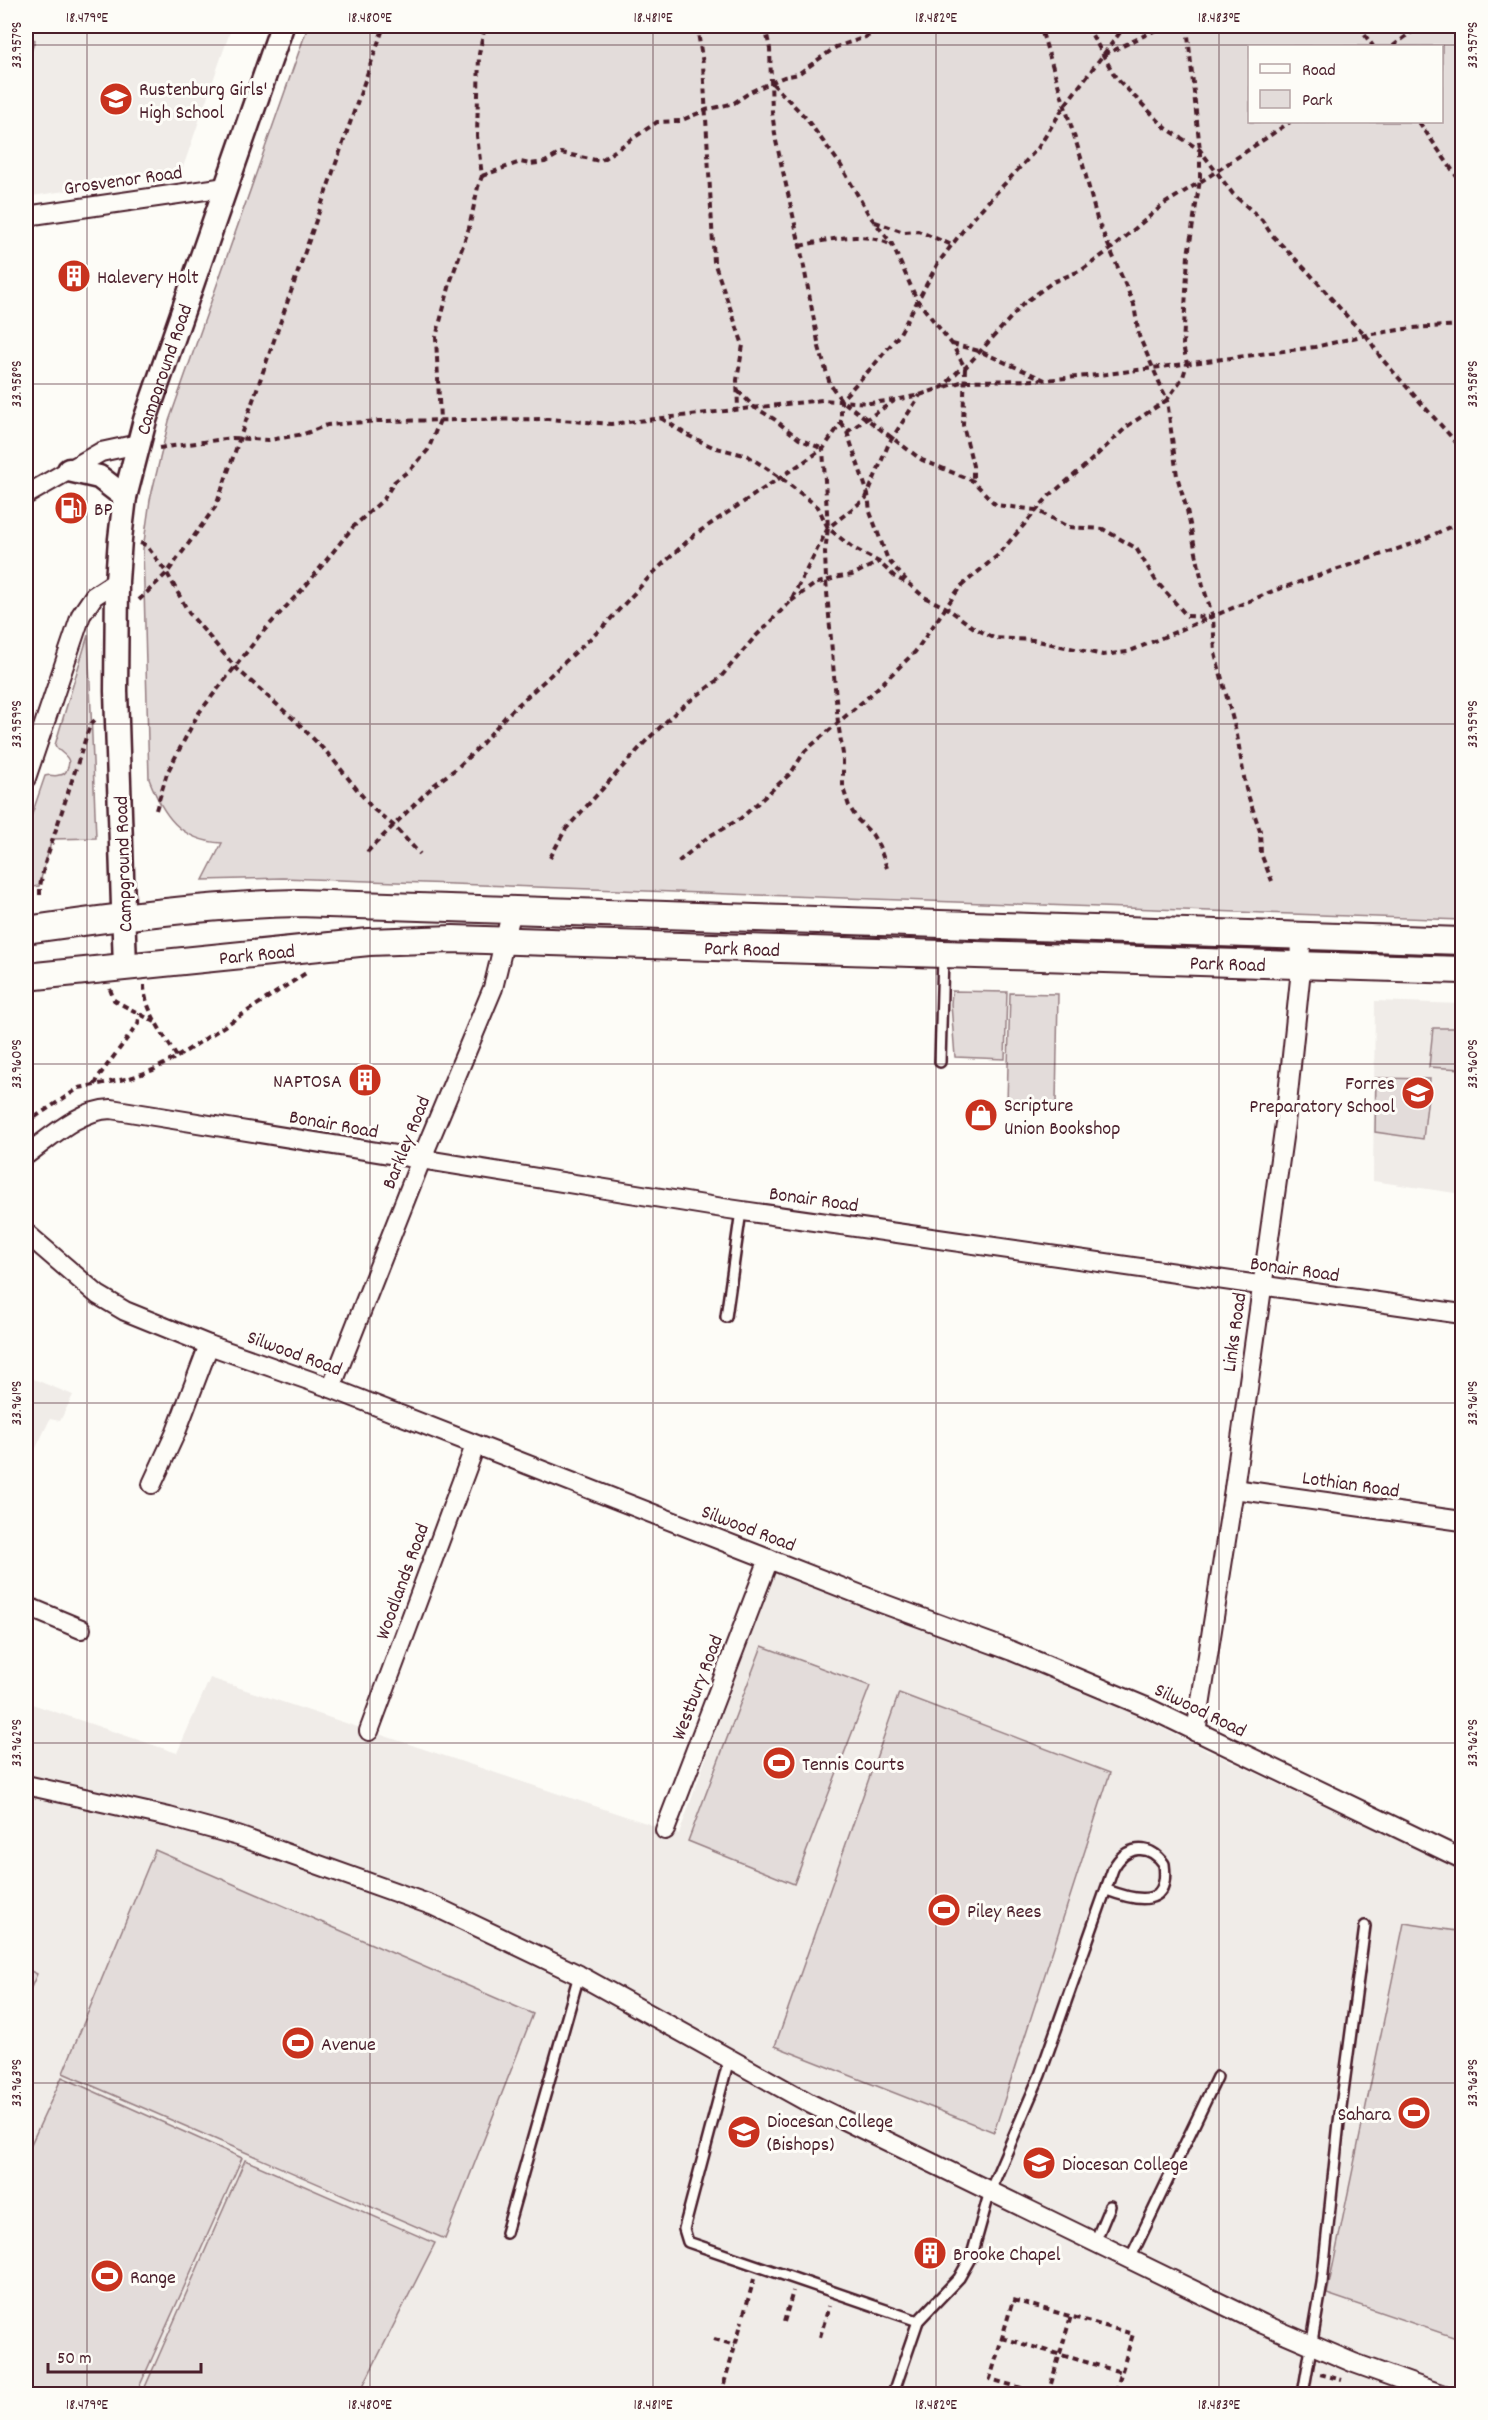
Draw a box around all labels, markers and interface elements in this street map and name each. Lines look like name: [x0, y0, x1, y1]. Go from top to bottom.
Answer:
text: 18.479°E: [66, 8, 108, 30]
text: 18.480°E: [348, 8, 392, 30]
text: 18.481°E: [634, 8, 673, 30]
text: 18.482°E: [915, 8, 957, 30]
text: 18.483°E: [1198, 8, 1240, 30]
text: 33.957°S: [7, 22, 29, 68]
text: 33.957°S: [1463, 22, 1485, 68]
legend: [1248, 45, 1443, 123]
text: Road: [1302, 59, 1336, 84]
place label: Rustenburg Girls' High School: [139, 77, 268, 128]
school or university icon: Rustenburg Girls' High School: [98, 81, 134, 117]
text: Park: [1302, 89, 1333, 114]
street label: Grosvenor Road: [62, 160, 185, 204]
building icon: Halevery Holt: [56, 258, 92, 294]
place label: Halevery Holt: [97, 265, 199, 293]
street label: Campground Road: [131, 301, 201, 438]
text: 33.958°S: [7, 360, 29, 408]
text: 33.958°S: [1463, 360, 1485, 408]
fuel station icon: BP: [53, 490, 89, 526]
place label: BP: [94, 497, 113, 525]
text: 33.959°S: [7, 700, 29, 748]
text: 33.959°S: [1463, 700, 1485, 748]
street label: Campground Road: [109, 795, 141, 933]
street label: Park Road: [703, 936, 780, 966]
street label: Park Road: [218, 939, 296, 974]
street label: Park Road: [1189, 951, 1266, 981]
text: 33.960°S: [7, 1039, 29, 1089]
text: 33.960°S: [1463, 1039, 1485, 1089]
building icon: NAPTOSA: [347, 1062, 383, 1098]
place label: NAPTOSA: [273, 1069, 342, 1097]
place label: Forres Preparatory School: [1249, 1071, 1395, 1122]
school or university icon: Forres Preparatory School: [1400, 1075, 1436, 1111]
street label: Barkley Road: [376, 1092, 439, 1194]
place label: Scripture Union Bookshop: [1004, 1093, 1120, 1144]
shop icon: Scripture Union Bookshop: [963, 1097, 999, 1133]
street label: Bonair Road: [287, 1104, 380, 1148]
street label: Bonair Road: [767, 1181, 860, 1221]
street label: Bonair Road: [1248, 1251, 1341, 1291]
street label: Links Road: [1217, 1291, 1255, 1374]
street label: Silwood Road: [243, 1325, 345, 1385]
text: 33.961°S: [7, 1381, 29, 1425]
text: 33.961°S: [1463, 1381, 1485, 1425]
street label: Lothian Road: [1300, 1465, 1401, 1507]
street label: Silwood Road: [697, 1499, 799, 1561]
street label: Woodlands Road: [370, 1520, 438, 1644]
street label: Westbury Road: [666, 1631, 732, 1745]
street label: Silwood Road: [1149, 1677, 1250, 1746]
text: 33.962°S: [7, 1719, 29, 1767]
text: 33.962°S: [1463, 1719, 1485, 1767]
sports icon: Tennis Courts: [761, 1745, 797, 1781]
place label: Tennis Courts: [802, 1752, 905, 1780]
sports icon: Piley Rees: [926, 1892, 962, 1928]
place label: Piley Rees: [967, 1899, 1042, 1927]
sports icon: Avenue: [280, 2025, 316, 2061]
place label: Avenue: [321, 2032, 376, 2060]
text: 33.963°S: [7, 2059, 29, 2107]
text: 33.963°S: [1463, 2059, 1485, 2107]
sports icon: Sahara: [1396, 2095, 1432, 2131]
place label: Sahara: [1337, 2102, 1392, 2130]
place label: Diocesan College (Bishops): [767, 2109, 893, 2160]
school or university icon: Diocesan College (Bishops): [726, 2114, 762, 2150]
school or university icon: Diocesan College: [1021, 2145, 1057, 2181]
place label: Diocesan College: [1062, 2152, 1188, 2180]
building icon: Brooke Chapel: [912, 2235, 948, 2271]
place label: Brooke Chapel: [953, 2242, 1061, 2270]
sports icon: Range: [89, 2258, 125, 2294]
place label: Range: [130, 2265, 176, 2293]
scale bar: [48, 2336, 201, 2374]
text: 50 m: [57, 2347, 92, 2372]
text: 18.479°E: [66, 2395, 108, 2417]
text: 18.480°E: [348, 2395, 392, 2417]
text: 18.481°E: [634, 2395, 673, 2417]
text: 18.482°E: [915, 2395, 957, 2417]
text: 18.483°E: [1198, 2395, 1240, 2417]

